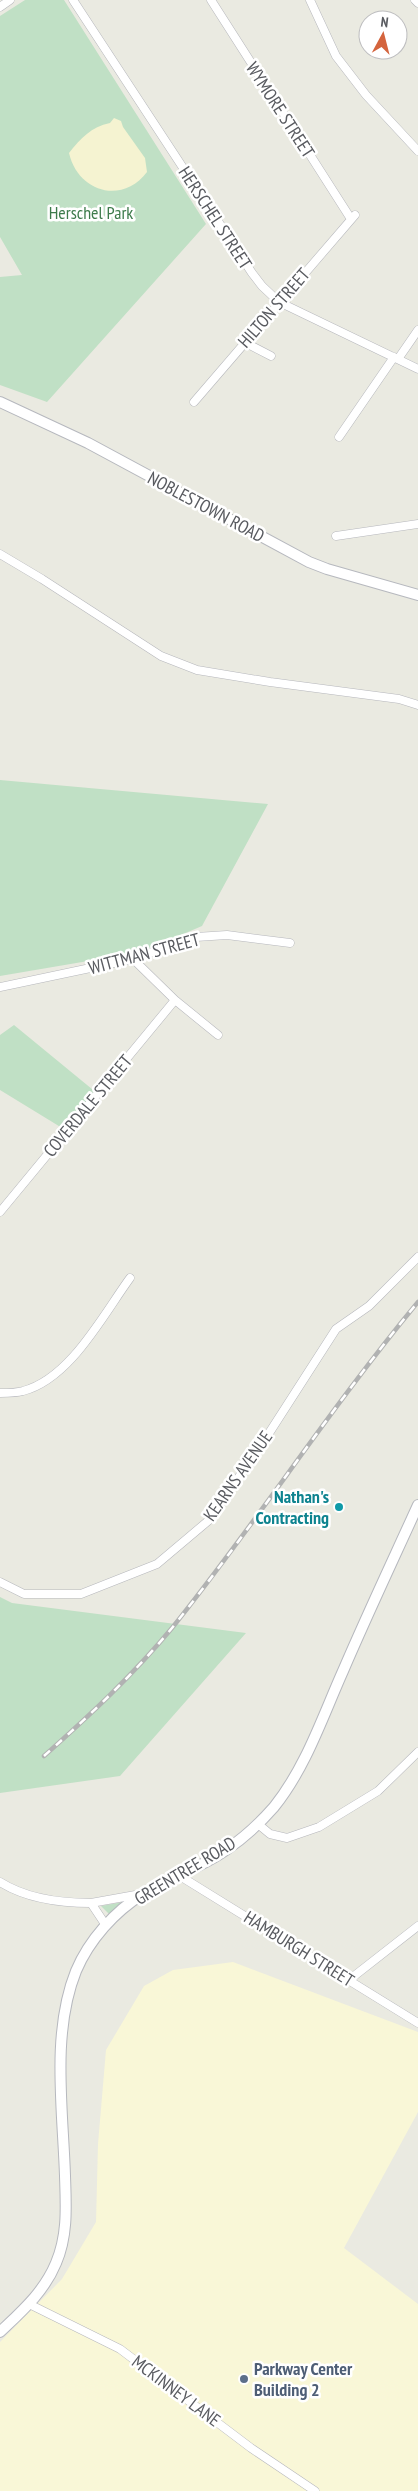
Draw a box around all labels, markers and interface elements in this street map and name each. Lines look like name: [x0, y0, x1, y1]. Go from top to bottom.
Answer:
north arrow: [358, 10, 408, 60]
text: N: [380, 13, 389, 31]
street label: WYMORE STREET: [241, 58, 320, 162]
street label: HERSCHEL STREET: [174, 162, 257, 273]
park label: Herschel Park: [49, 201, 133, 224]
street label: HILTON STREET: [233, 263, 314, 352]
street label: NOBLESTOWN ROAD: [144, 466, 269, 547]
street label: WITTMAN STREET: [86, 928, 202, 979]
street label: COVERDALE STREET: [38, 1050, 137, 1162]
street label: KEARNS AVENUE: [198, 1426, 277, 1525]
place label: Nathan's Contracting: [256, 1485, 329, 1529]
marker: Nathan's Contracting: [333, 1501, 345, 1513]
street label: GREENTREE ROAD: [130, 1831, 240, 1910]
street label: HAMBURGH STREET: [240, 1905, 359, 1992]
street label: MCKINNEY LANE: [127, 2350, 225, 2431]
place label: Parkway Center Building 2: [254, 2357, 353, 2401]
marker: Parkway Center Building 2: [238, 2373, 250, 2385]

